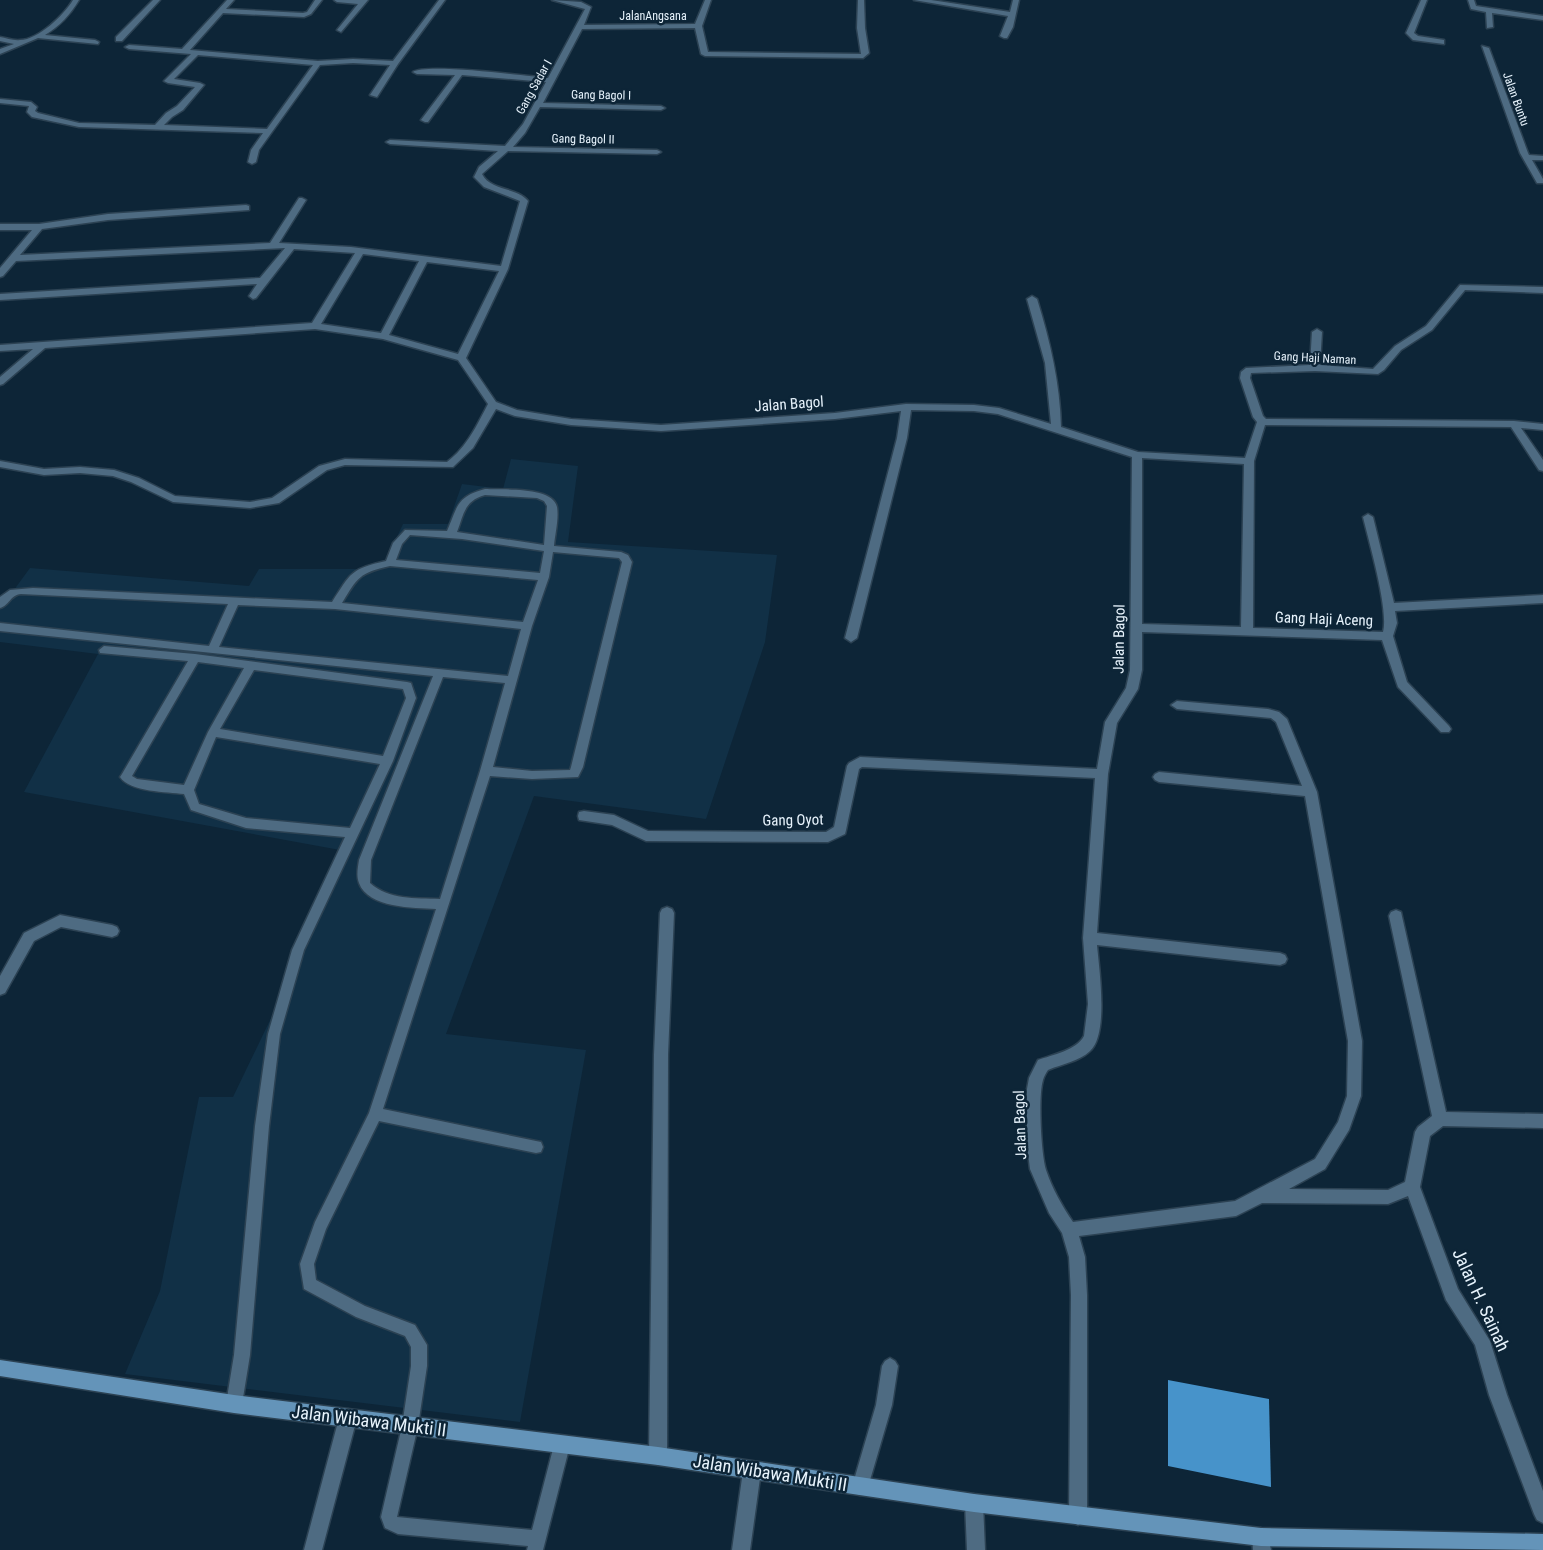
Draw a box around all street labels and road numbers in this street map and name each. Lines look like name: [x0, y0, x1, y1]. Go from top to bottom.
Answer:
street label: JalanAngsana: [619, 9, 687, 23]
street label: Gang Sadar I: [513, 57, 555, 117]
street label: Jalan Buntu: [1500, 70, 1532, 128]
street label: Gang Bagol I: [571, 87, 631, 103]
street label: Gang Bagol II: [551, 131, 615, 147]
street label: Gang Haji Naman: [1273, 349, 1357, 367]
street label: Jalan Bagol: [754, 393, 824, 415]
street label: Jalan Bagol: [1109, 604, 1129, 674]
street label: Gang Haji Aceng: [1275, 608, 1373, 630]
street label: Gang Oyot: [762, 810, 824, 830]
street label: Jalan Bagol: [1010, 1090, 1030, 1160]
street label: Jalan H. Sainah: [1448, 1245, 1514, 1355]
street label: Jalan Wibawa Mukti II: [291, 1401, 448, 1440]
street label: Jalan Wibawa Mukti II: [692, 1450, 849, 1495]

